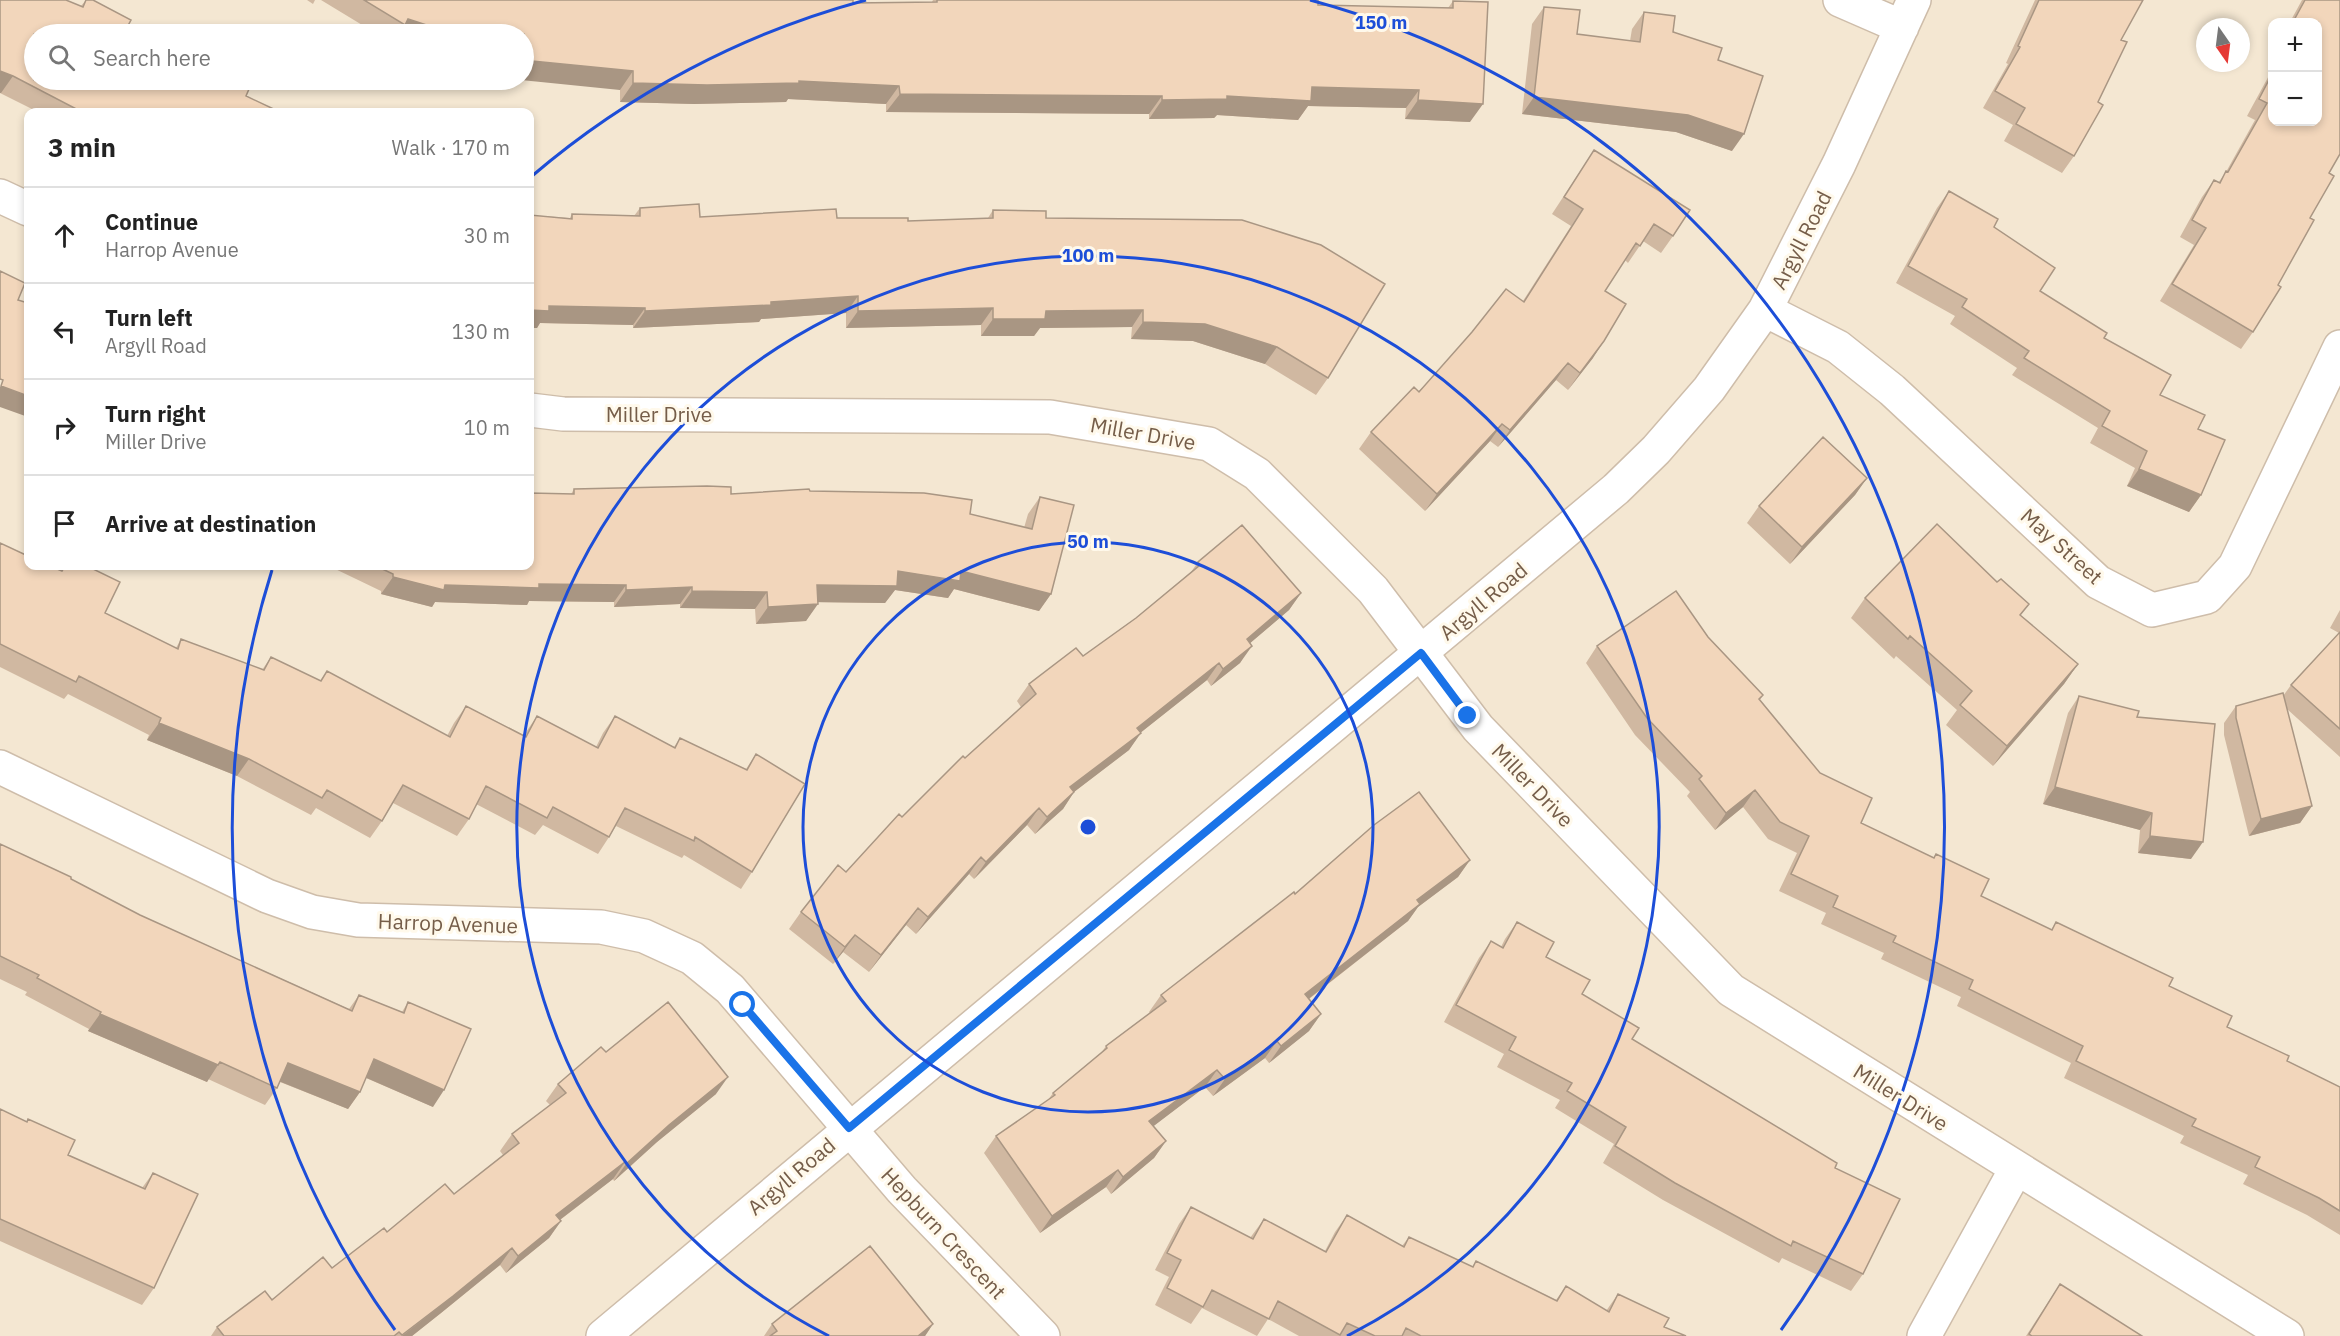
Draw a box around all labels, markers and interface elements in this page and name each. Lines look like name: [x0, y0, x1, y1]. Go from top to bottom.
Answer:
text: 150 m: [1355, 11, 1407, 34]
north arrow: [2196, 18, 2250, 72]
map controls: [2268, 18, 2322, 126]
button: +: [2268, 18, 2322, 72]
search box: [24, 24, 534, 90]
icon: search: [45, 41, 78, 74]
text: Search here: [93, 43, 211, 72]
button: −: [2268, 72, 2322, 126]
text: 3 min: [48, 130, 116, 164]
text: Walk · 170 m: [392, 134, 510, 161]
street label: Argyll Road: [1764, 186, 1838, 294]
text: Continue: [105, 207, 198, 236]
icon: ahead: [48, 219, 81, 252]
text: 30 m: [464, 222, 510, 249]
text: Harrop Avenue: [105, 236, 239, 263]
text: 100 m: [1062, 244, 1114, 267]
text: Turn left: [105, 303, 193, 332]
icon: left: [48, 315, 81, 348]
text: 130 m: [452, 318, 510, 345]
text: Argyll Road: [105, 332, 207, 359]
text: Turn right: [105, 399, 206, 428]
street label: Miller Drive: [606, 400, 712, 428]
street label: Miller Drive: [1088, 410, 1198, 456]
icon: right: [48, 411, 81, 444]
text: 10 m: [464, 414, 510, 441]
text: Miller Drive: [105, 428, 206, 455]
street label: May Street: [2015, 502, 2109, 590]
icon: arrive: [48, 507, 81, 540]
text: Arrive at destination: [105, 509, 316, 538]
text: 50 m: [1067, 530, 1109, 553]
street label: Argyll Road: [1433, 556, 1533, 646]
route end: [1454, 702, 1480, 728]
street label: Miller Drive: [1486, 737, 1580, 833]
centre of rings: [1078, 817, 1098, 837]
street label: Harrop Avenue: [377, 907, 519, 939]
route start: [729, 991, 755, 1017]
street label: Miller Drive: [1848, 1057, 1954, 1137]
street label: Argyll Road: [741, 1131, 841, 1221]
street label: Hepburn Crescent: [875, 1161, 1013, 1305]

